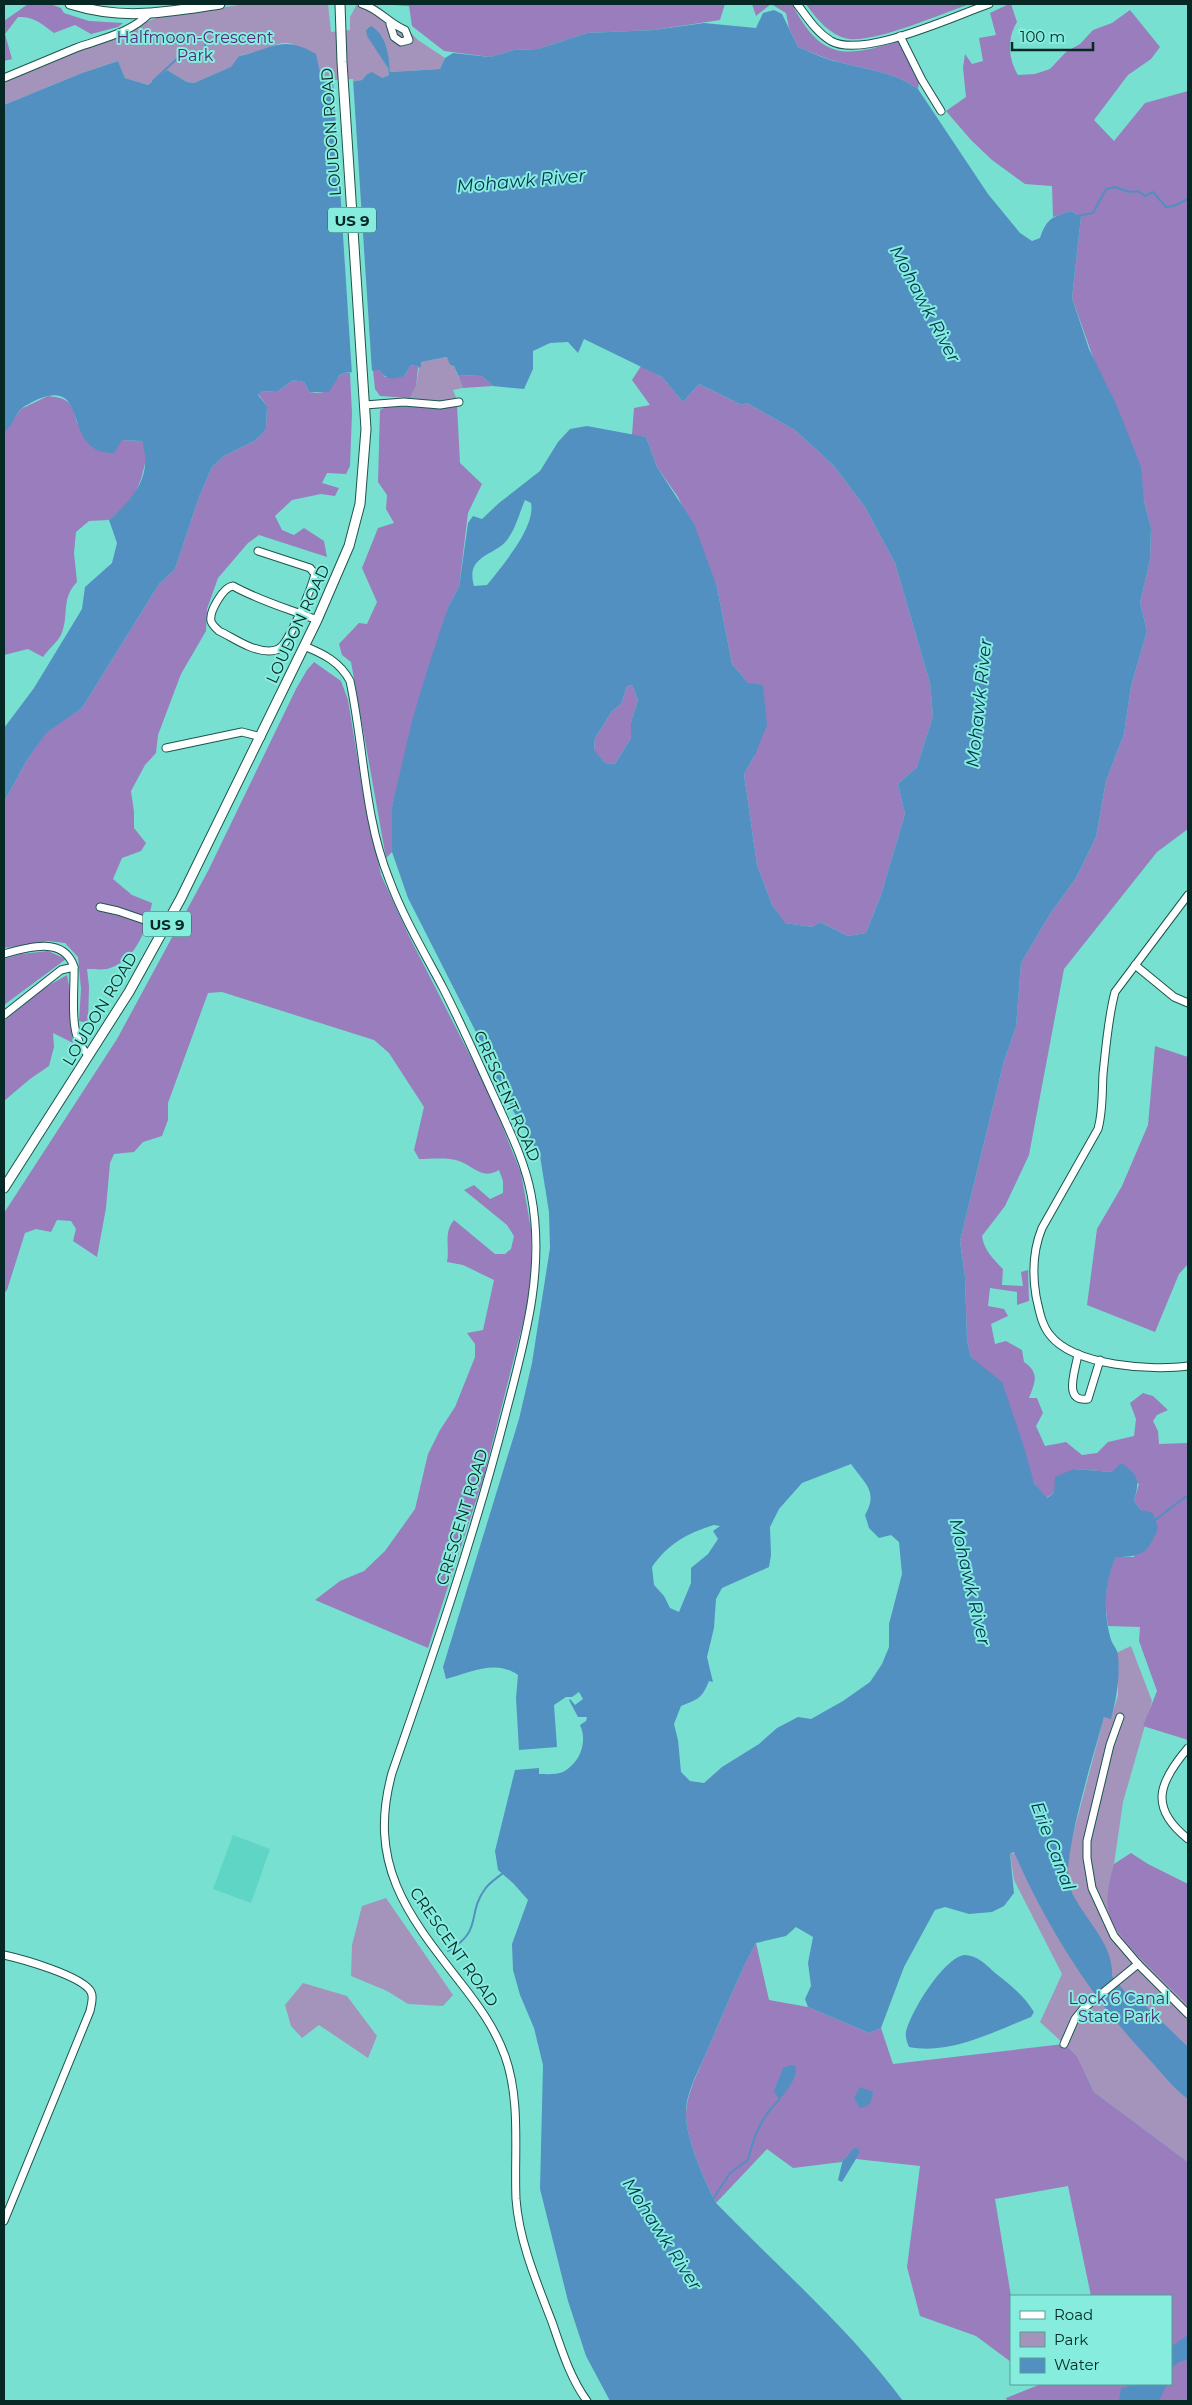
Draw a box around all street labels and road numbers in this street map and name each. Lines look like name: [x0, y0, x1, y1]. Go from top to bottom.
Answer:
street label: LOUDON ROAD: [317, 67, 345, 197]
road number: US 9: [328, 208, 376, 232]
street label: LOUDON ROAD: [262, 562, 334, 686]
road number: US 9: [143, 912, 191, 936]
street label: LOUDON ROAD: [59, 949, 141, 1069]
street label: CRESCENT ROAD: [470, 1028, 544, 1164]
street label: CRESCENT ROAD: [432, 1447, 492, 1587]
street label: CRESCENT ROAD: [406, 1884, 502, 2010]

